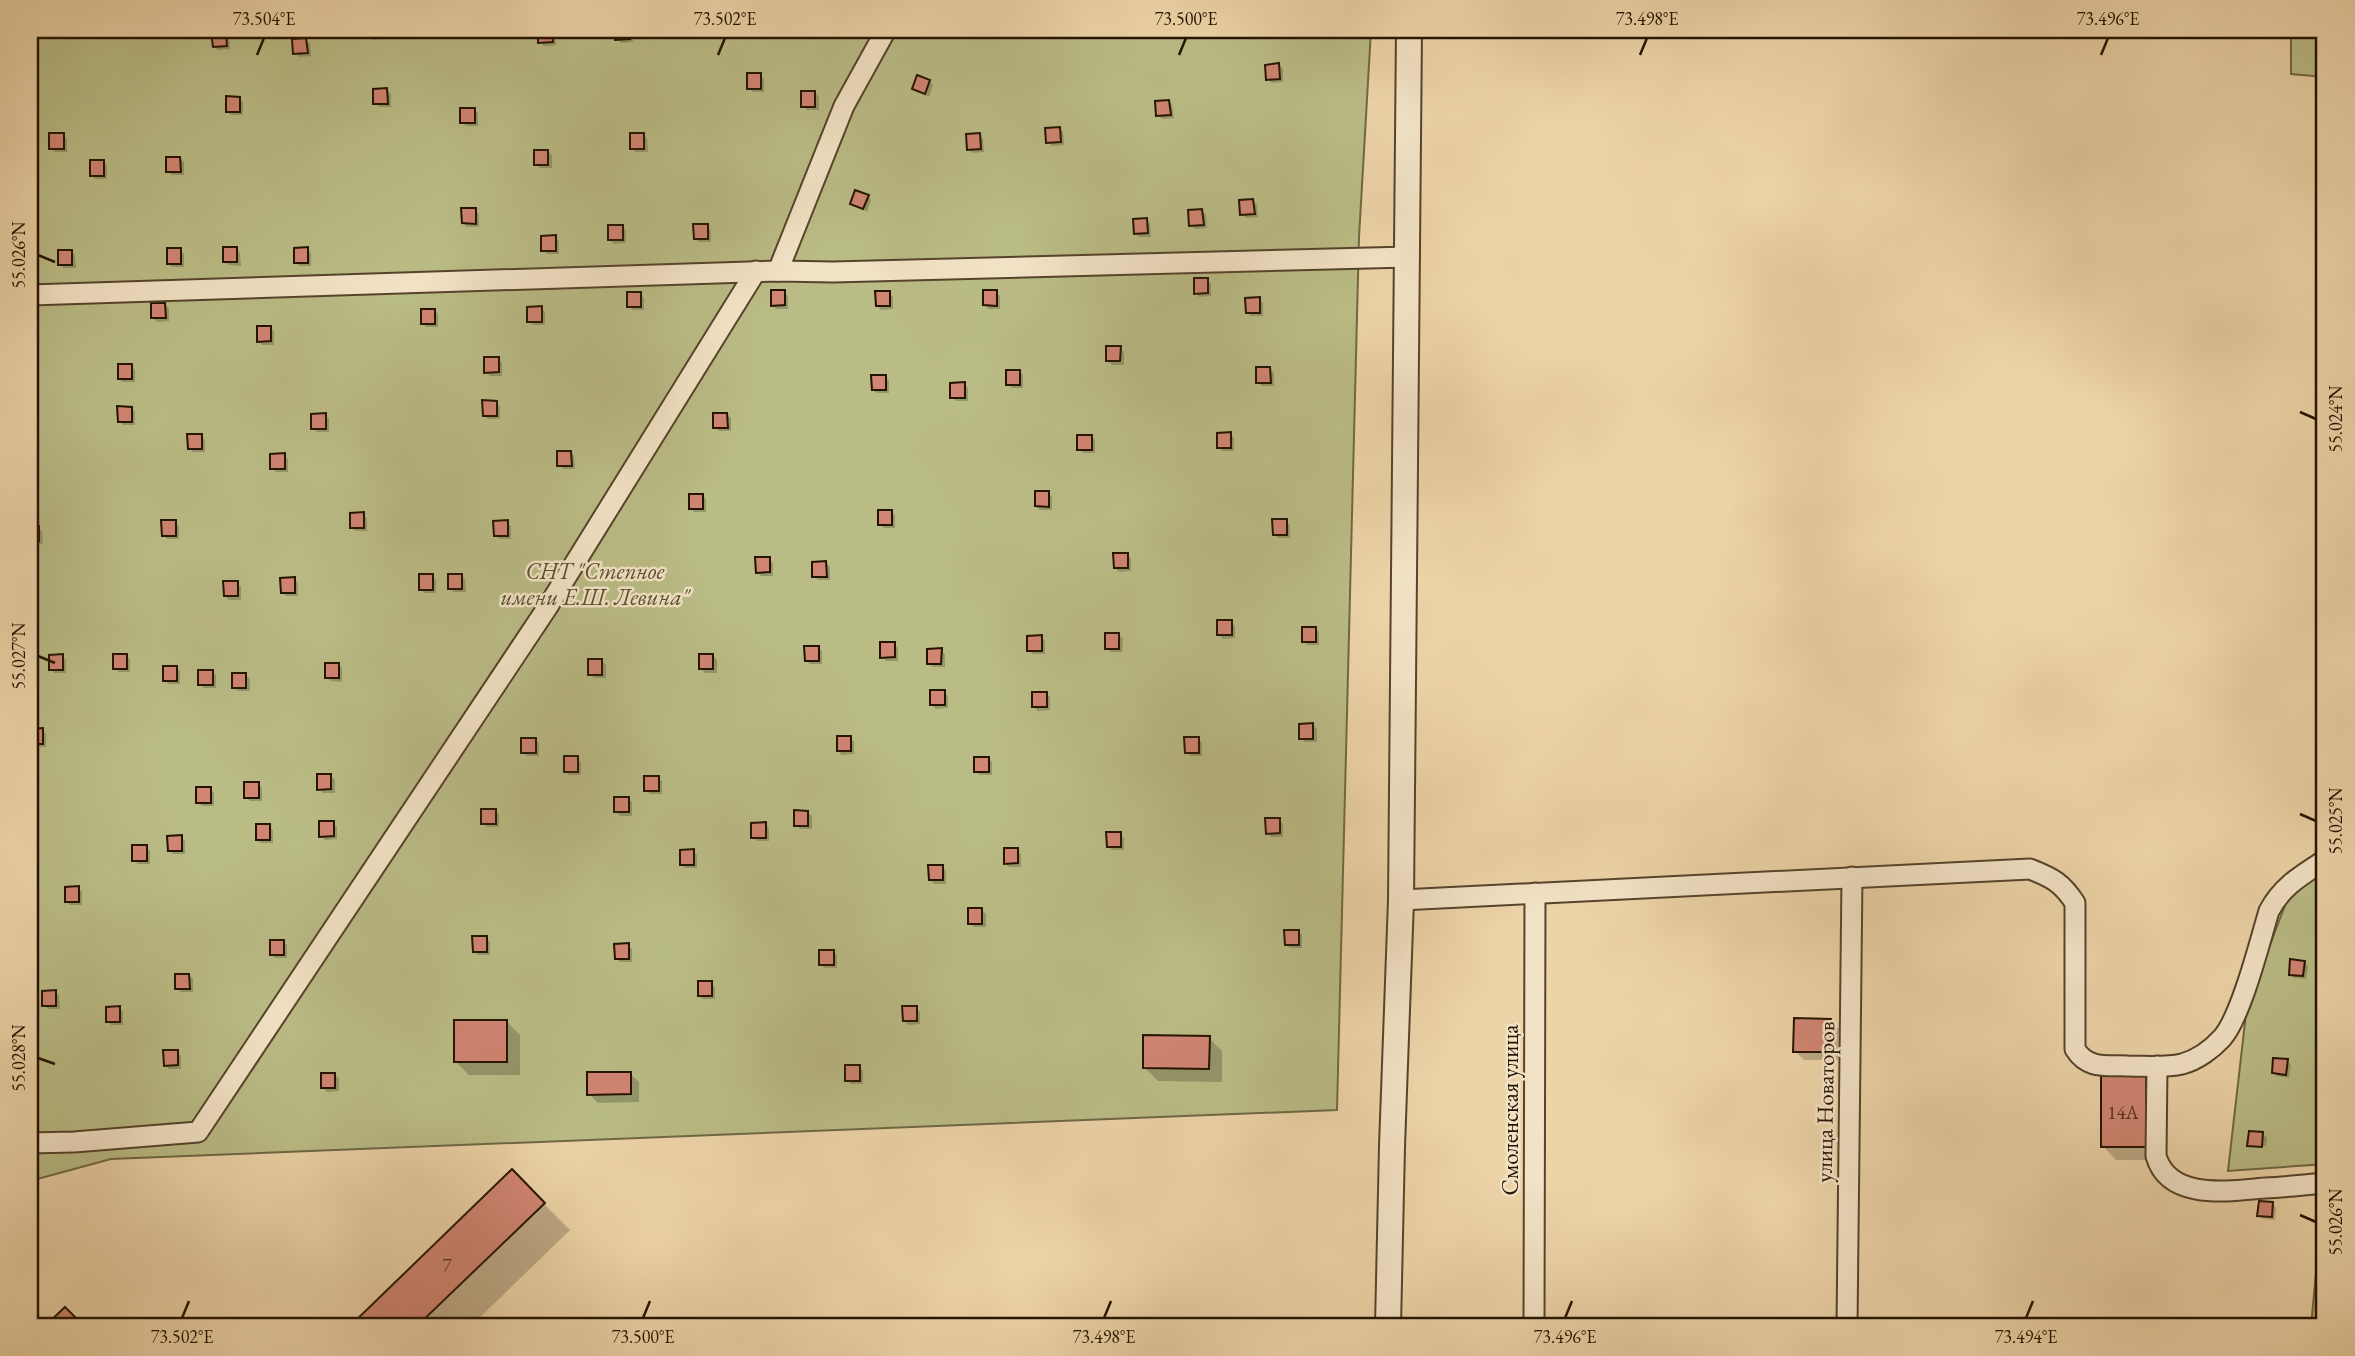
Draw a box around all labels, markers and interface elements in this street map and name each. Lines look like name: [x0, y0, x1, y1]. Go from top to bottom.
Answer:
text: 73.504°E: [233, 7, 295, 30]
text: 73.502°E: [694, 7, 756, 30]
text: 73.500°E: [1155, 7, 1217, 30]
text: 73.498°E: [1616, 7, 1678, 30]
text: 73.496°E: [2077, 7, 2139, 30]
text: 55.026°N: [7, 221, 30, 288]
text: 55.024°N: [2324, 385, 2347, 452]
park label: СНТ "Степное имени Е.Ш. Левина": [501, 556, 692, 612]
text: 55.027°N: [7, 622, 30, 689]
text: 55.025°N: [2324, 787, 2347, 854]
street label: улица Новаторов: [1809, 1021, 1841, 1183]
text: 55.028°N: [7, 1024, 30, 1091]
street label: Смоленская улица: [1495, 1024, 1525, 1195]
house number: 14А: [2107, 1100, 2140, 1125]
text: 55.026°N: [2324, 1188, 2347, 1255]
house number: 7: [442, 1253, 452, 1278]
text: 73.502°E: [151, 1325, 213, 1348]
text: 73.500°E: [612, 1325, 674, 1348]
text: 73.498°E: [1073, 1325, 1135, 1348]
text: 73.496°E: [1534, 1325, 1596, 1348]
text: 73.494°E: [1995, 1325, 2057, 1348]

